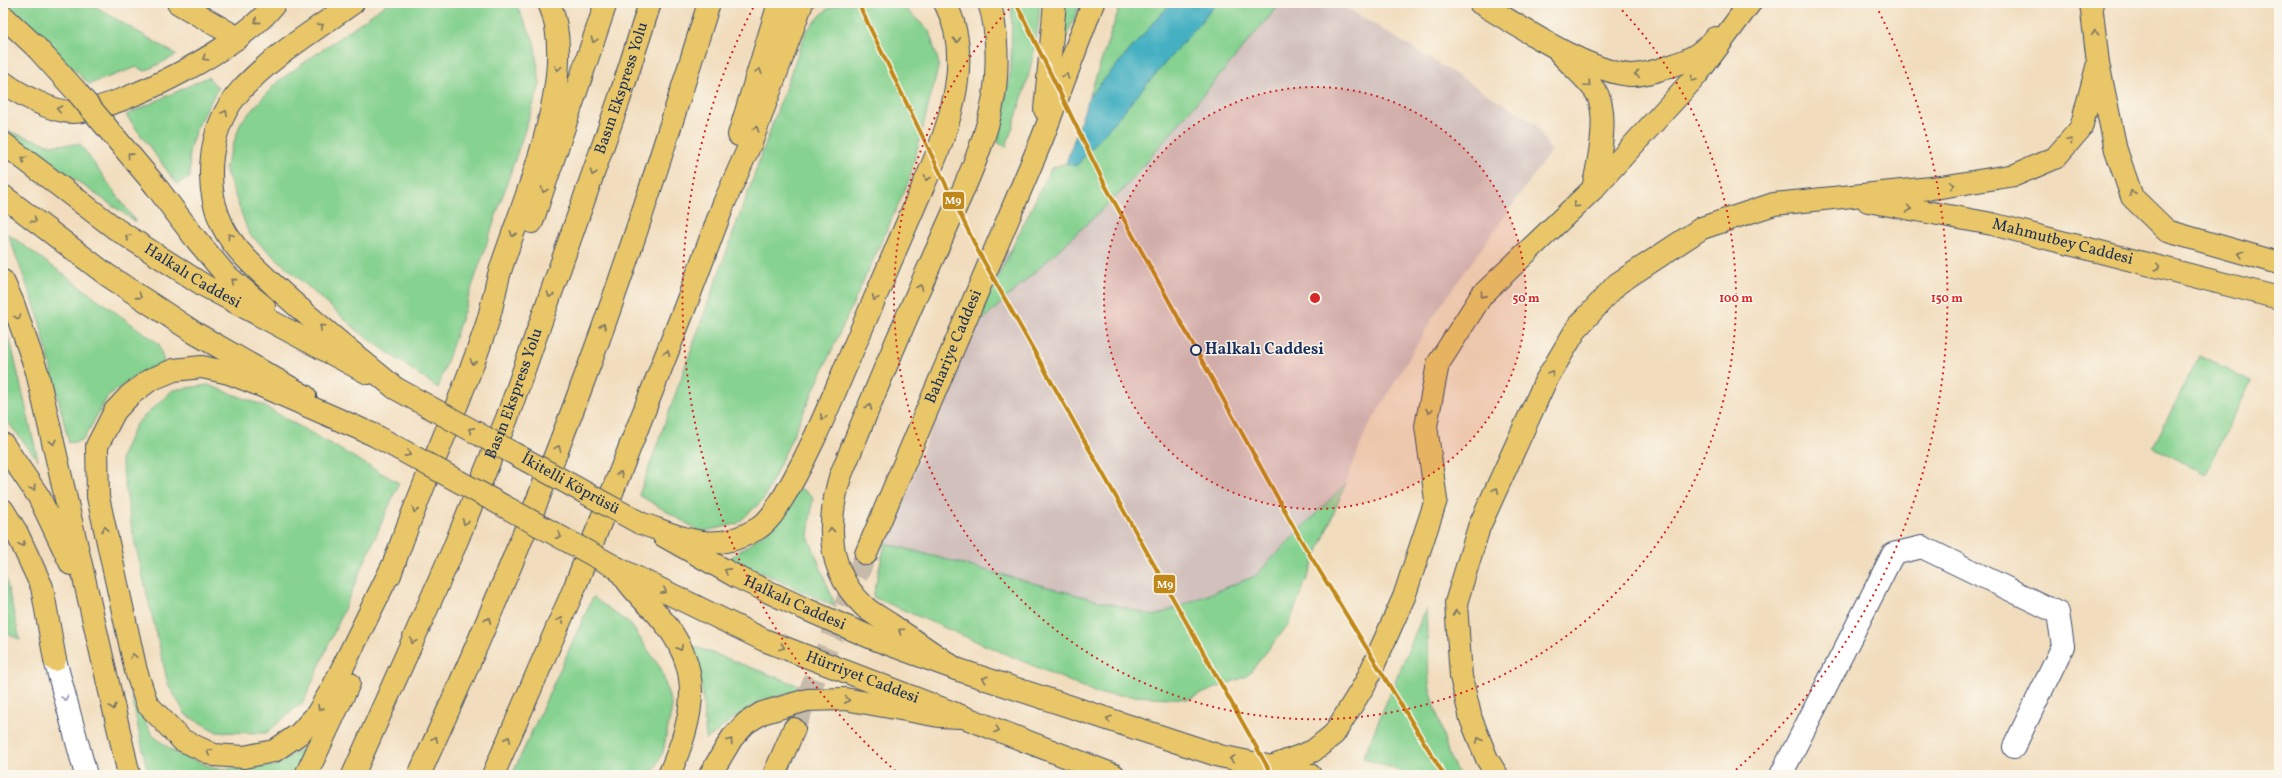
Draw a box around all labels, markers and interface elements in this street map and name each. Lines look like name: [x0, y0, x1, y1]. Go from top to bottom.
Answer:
one-way arrow: [254, 16, 262, 23]
street label: Basın Ekspress Yolu: [590, 19, 654, 158]
one-way arrow: [316, 24, 323, 31]
one-way arrow: [2090, 30, 2099, 36]
one-way arrow: [590, 36, 599, 43]
one-way arrow: [953, 36, 962, 43]
one-way arrow: [202, 53, 209, 61]
one-way arrow: [554, 65, 563, 71]
one-way arrow: [754, 67, 763, 74]
one-way arrow: [1634, 70, 1640, 79]
one-way arrow: [1061, 73, 1069, 80]
one-way arrow: [1690, 74, 1698, 82]
one-way arrow: [1584, 79, 1591, 87]
one-way arrow: [55, 105, 62, 113]
one-way arrow: [220, 109, 228, 117]
one-way arrow: [752, 125, 760, 132]
one-way arrow: [2065, 138, 2072, 146]
one-way arrow: [128, 152, 135, 159]
one-way arrow: [22, 157, 29, 164]
one-way arrow: [590, 169, 598, 176]
one-way arrow: [923, 175, 931, 182]
one-way arrow: [1948, 181, 1955, 190]
one-way arrow: [540, 186, 548, 193]
one-way arrow: [2128, 190, 2136, 197]
line badge: M9: [942, 191, 965, 210]
text: M9: [945, 194, 961, 209]
one-way arrow: [1573, 200, 1581, 208]
one-way arrow: [1906, 204, 1912, 213]
street label: Mahmutbey Caddesi: [1990, 213, 2136, 271]
one-way arrow: [30, 215, 37, 223]
one-way arrow: [509, 230, 517, 237]
one-way arrow: [227, 233, 235, 240]
one-way arrow: [125, 234, 132, 242]
street label: Halkalı Caddesi: [139, 239, 245, 314]
one-way arrow: [2238, 250, 2245, 259]
one-way arrow: [2155, 262, 2162, 270]
one-way arrow: [231, 279, 238, 286]
one-way arrow: [915, 284, 923, 291]
street label: Bahariye Caddesi: [920, 286, 988, 407]
one-way arrow: [135, 291, 142, 299]
centre of rings: [1308, 291, 1322, 305]
one-way arrow: [1480, 291, 1487, 298]
text: 50 m: [1512, 291, 1540, 307]
text: 100 m: [1719, 291, 1753, 307]
text: 150 m: [1931, 291, 1963, 307]
one-way arrow: [546, 292, 555, 299]
one-way arrow: [872, 293, 880, 301]
one-way arrow: [13, 313, 22, 320]
one-way arrow: [598, 323, 606, 330]
one-way arrow: [319, 325, 327, 332]
street label: Basın Ekspress Yolu: [480, 325, 549, 463]
place label: Halkalı Caddesi: [1205, 339, 1324, 361]
marker: Halkalı Caddesi: [1190, 344, 1202, 356]
one-way arrow: [663, 349, 671, 356]
one-way arrow: [469, 359, 477, 366]
one-way arrow: [1546, 370, 1553, 377]
one-way arrow: [864, 403, 872, 411]
one-way arrow: [1425, 408, 1434, 414]
one-way arrow: [819, 413, 827, 420]
one-way arrow: [468, 427, 475, 435]
one-way arrow: [48, 438, 57, 445]
one-way arrow: [553, 445, 561, 452]
street label: İkitelli Köprüsü: [517, 448, 623, 521]
one-way arrow: [404, 449, 411, 456]
one-way arrow: [615, 470, 623, 477]
one-way arrow: [28, 483, 35, 490]
one-way arrow: [1491, 487, 1499, 495]
one-way arrow: [412, 506, 420, 513]
one-way arrow: [461, 518, 469, 525]
one-way arrow: [101, 526, 109, 532]
one-way arrow: [827, 527, 836, 533]
one-way arrow: [555, 531, 562, 539]
one-way arrow: [18, 540, 26, 547]
one-way arrow: [724, 569, 731, 576]
street label: Halkalı Caddesi: [740, 571, 849, 636]
line badge: M9: [1153, 574, 1176, 594]
text: M9: [1157, 578, 1173, 593]
one-way arrow: [660, 587, 668, 594]
one-way arrow: [1452, 610, 1461, 616]
one-way arrow: [483, 617, 491, 624]
one-way arrow: [556, 617, 564, 624]
one-way arrow: [898, 628, 905, 636]
one-way arrow: [410, 637, 418, 644]
one-way arrow: [778, 643, 785, 651]
one-way arrow: [676, 644, 683, 652]
street label: Hürriyet Caddesi: [802, 646, 922, 710]
one-way arrow: [129, 653, 137, 659]
one-way arrow: [982, 675, 989, 684]
one-way arrow: [60, 694, 69, 701]
one-way arrow: [843, 695, 850, 704]
one-way arrow: [109, 704, 117, 710]
one-way arrow: [318, 704, 325, 711]
one-way arrow: [1105, 716, 1112, 724]
one-way arrow: [993, 726, 1000, 734]
one-way arrow: [430, 736, 438, 744]
one-way arrow: [503, 736, 511, 744]
one-way arrow: [1476, 737, 1484, 744]
one-way arrow: [725, 739, 732, 746]
one-way arrow: [205, 749, 213, 757]
one-way arrow: [1229, 755, 1236, 764]

